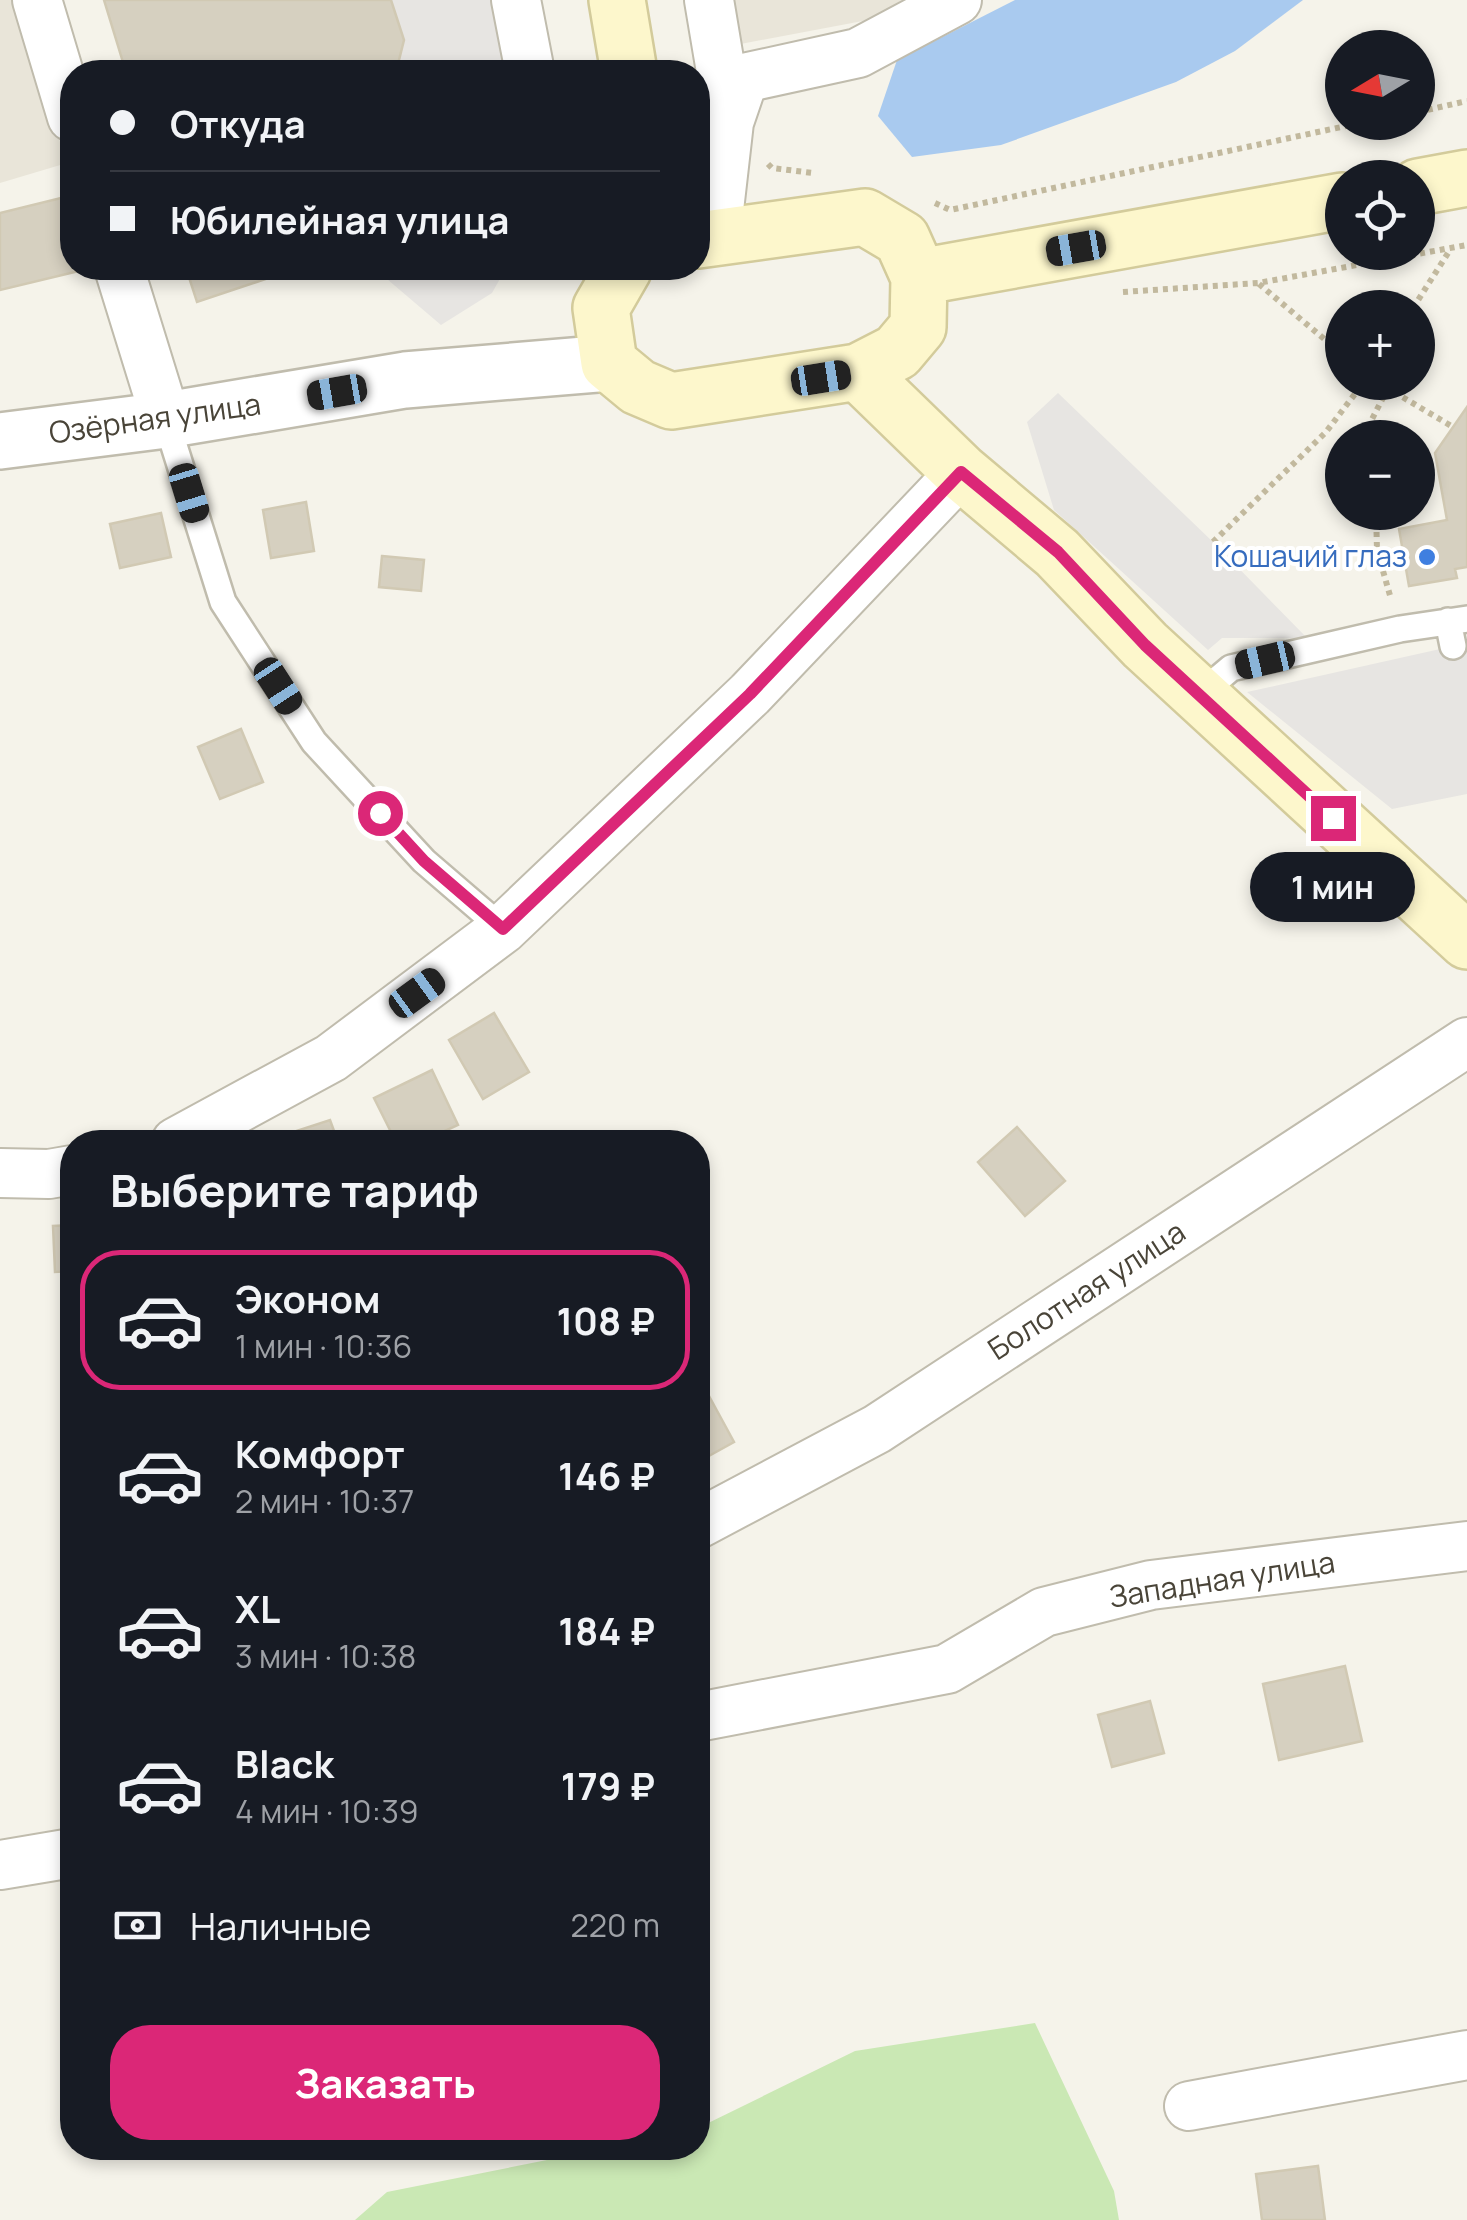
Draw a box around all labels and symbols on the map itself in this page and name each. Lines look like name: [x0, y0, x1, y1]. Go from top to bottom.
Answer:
north arrow: [1325, 30, 1435, 140]
car: [1044, 228, 1108, 268]
car: [789, 358, 853, 398]
car: [305, 372, 369, 412]
street label: Озёрная улица: [46, 382, 263, 453]
car: [166, 460, 212, 526]
place label: Кошачий глаз: [1214, 535, 1407, 576]
marker: Кошачий глаз: [1416, 546, 1438, 568]
car: [1232, 639, 1298, 681]
car: [249, 653, 307, 719]
route start: [358, 791, 403, 836]
route end: [1311, 796, 1356, 841]
callout: 1 мин: [1250, 853, 1416, 923]
car: [384, 963, 450, 1023]
street label: Болотная улица: [980, 1211, 1193, 1369]
street label: Западная улица: [1106, 1540, 1338, 1617]

